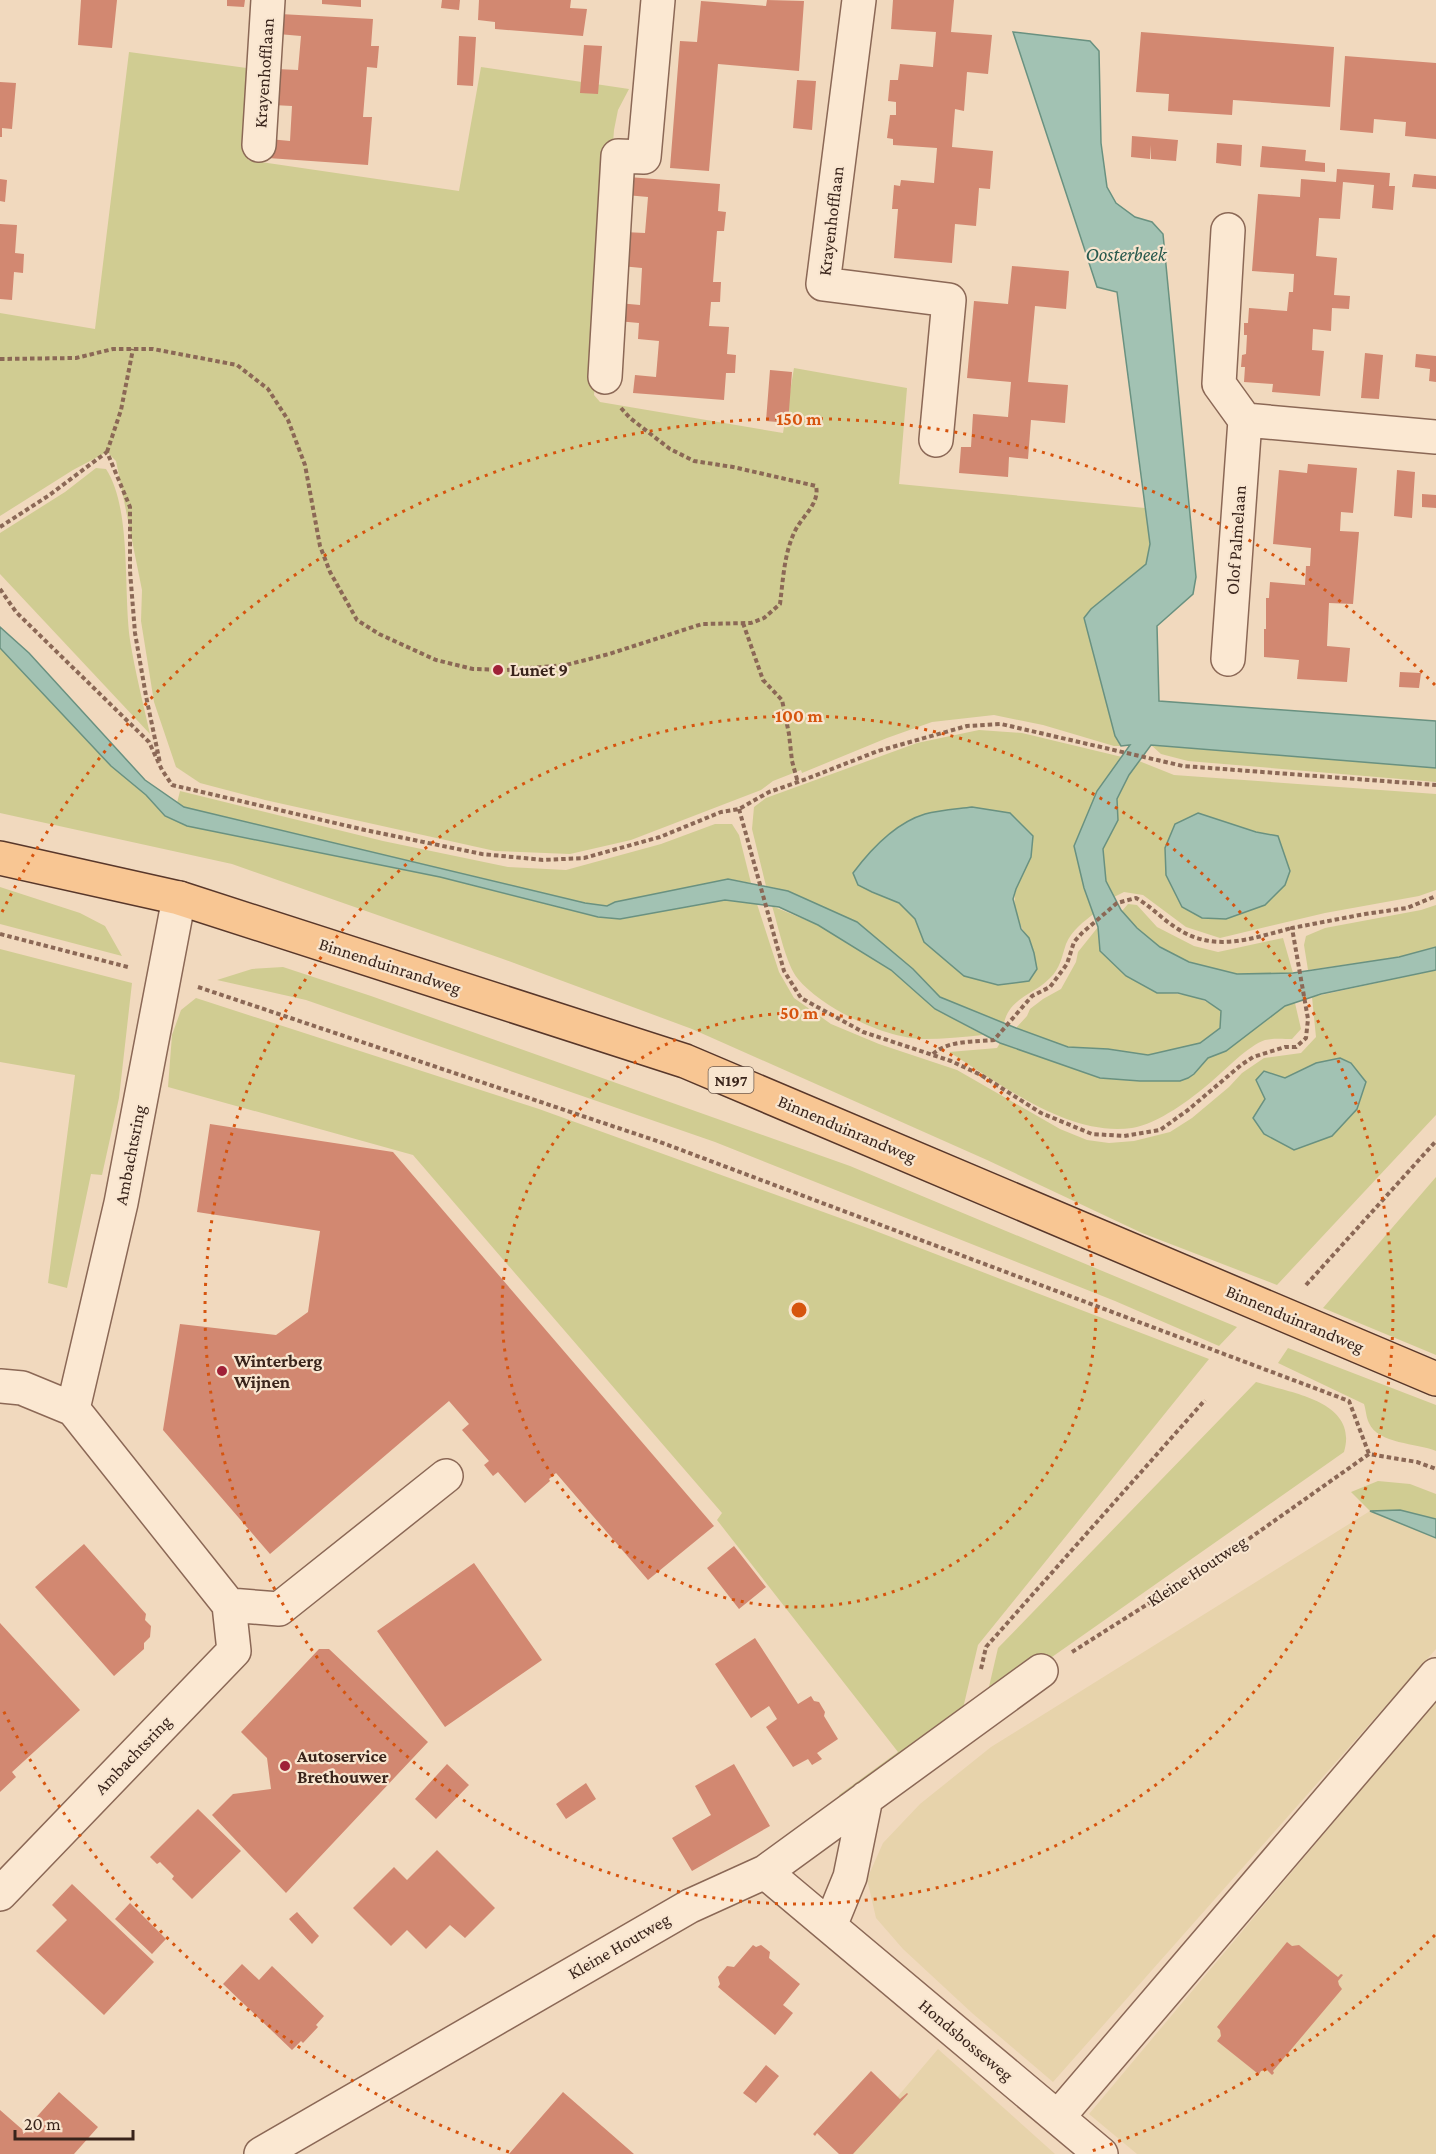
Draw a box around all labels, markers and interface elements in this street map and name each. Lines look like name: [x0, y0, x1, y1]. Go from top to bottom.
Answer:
street label: Krayenhofflaan: [250, 17, 278, 129]
street label: Krayenhofflaan: [814, 165, 848, 277]
water label: Oosterbeek: [1085, 243, 1168, 265]
text: 150 m: [776, 409, 822, 429]
street label: Olof Palmelaan: [1222, 484, 1250, 595]
place label: Lunet 9: [510, 660, 568, 680]
marker: Lunet 9: [491, 663, 505, 677]
text: 100 m: [775, 706, 823, 726]
street label: Binnenduinrandweg: [316, 934, 464, 998]
text: 50 m: [780, 1003, 819, 1023]
road number: N197: [708, 1067, 754, 1093]
street label: Binnenduinrandweg: [775, 1091, 919, 1167]
street label: Ambachtsring: [110, 1103, 150, 1207]
street label: Binnenduinrandweg: [1223, 1281, 1367, 1357]
centre of rings: [789, 1300, 809, 1320]
place label: Winterberg Wijnen: [233, 1351, 322, 1393]
marker: Winterberg Wijnen: [215, 1364, 229, 1378]
street label: Kleine Houtweg: [1144, 1531, 1251, 1611]
street label: Ambachtsring: [90, 1711, 176, 1799]
place label: Autoservice Brethouwer: [296, 1746, 389, 1787]
marker: Autoservice Brethouwer: [278, 1759, 292, 1773]
street label: Kleine Houtweg: [564, 1909, 674, 1983]
street label: Hondsbosseweg: [915, 1995, 1017, 2085]
scale bar: [15, 2103, 134, 2141]
text: 20 m: [24, 2114, 61, 2134]

